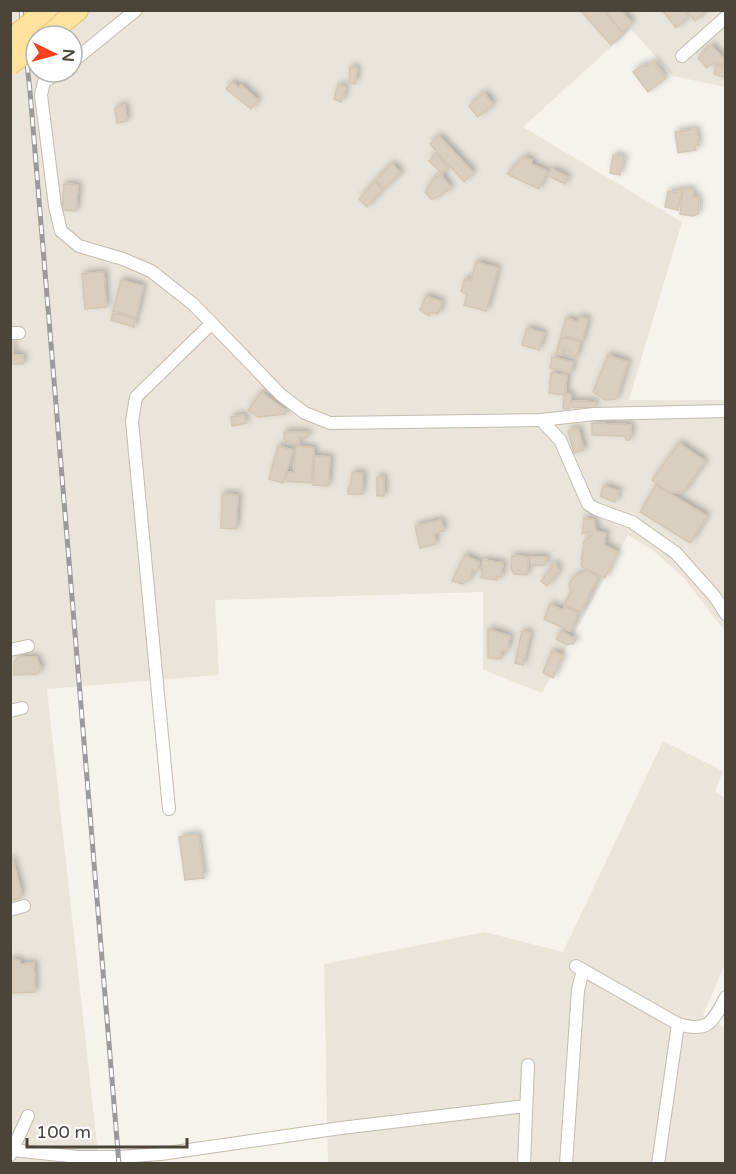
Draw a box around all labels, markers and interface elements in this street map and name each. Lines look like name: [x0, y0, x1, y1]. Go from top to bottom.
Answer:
north arrow: [24, 24, 84, 84]
text: N: [57, 48, 78, 62]
scale bar: [27, 1111, 188, 1149]
text: 100 m: [36, 1121, 91, 1143]

